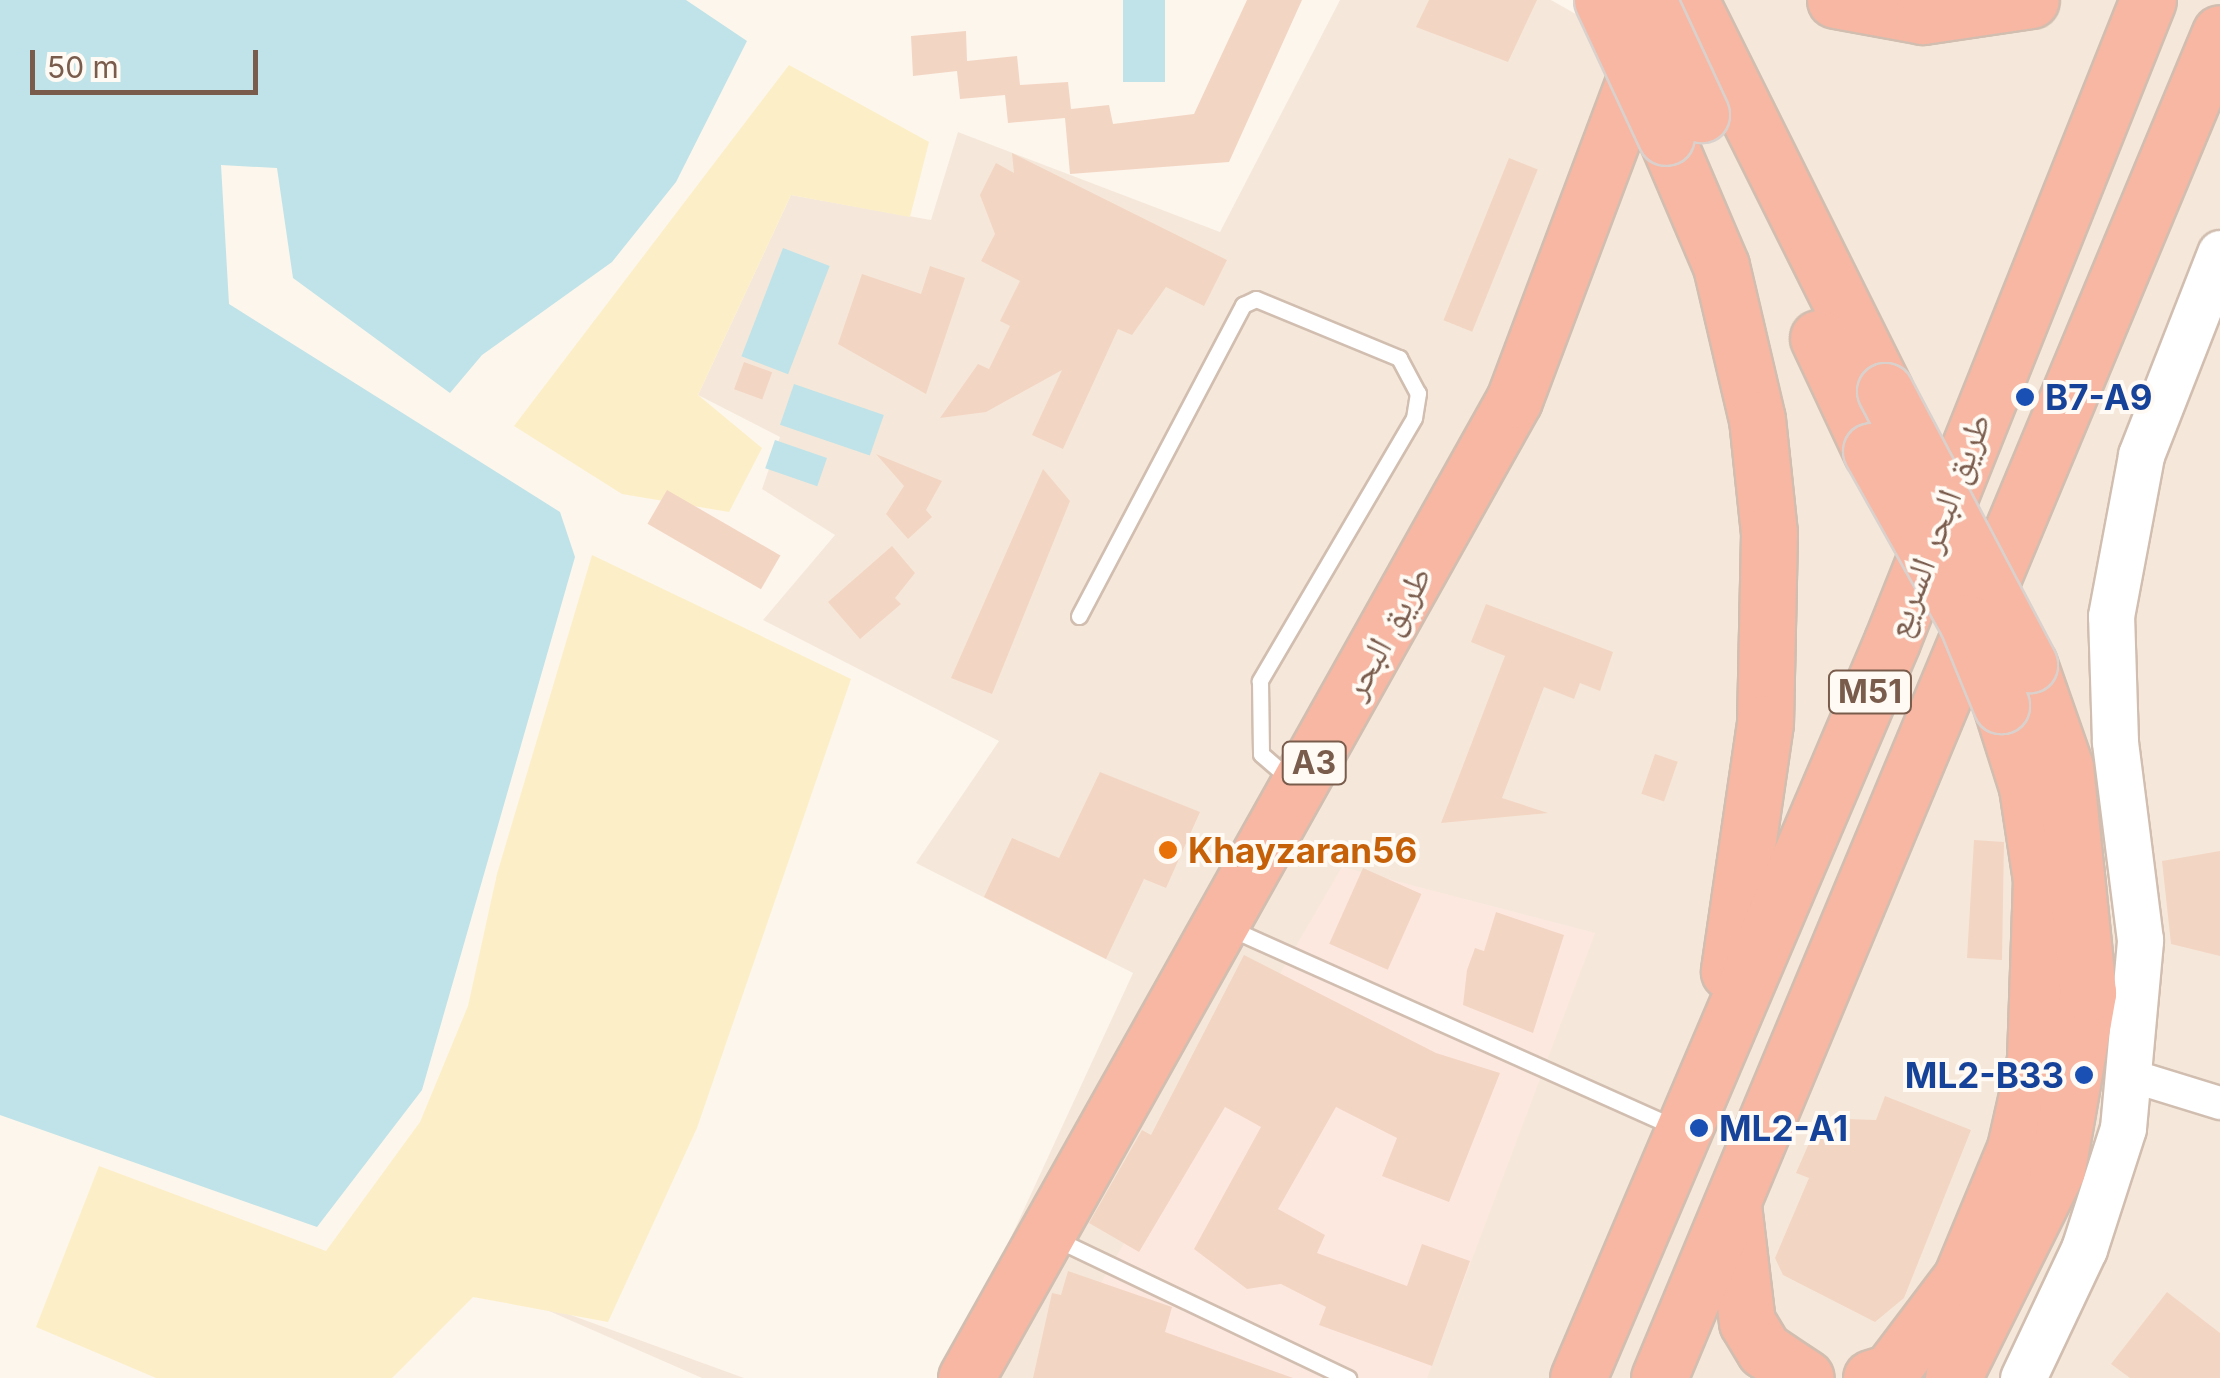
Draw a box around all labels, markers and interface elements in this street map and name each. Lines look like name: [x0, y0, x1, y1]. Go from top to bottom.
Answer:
scale bar: [35, 30, 262, 92]
text: 50 m: [47, 49, 119, 85]
place label: B7-A9: [2045, 376, 2153, 418]
marker: B7-A9: [2014, 386, 2036, 408]
street label: طريق البحر السريع: [1875, 407, 1999, 643]
street label: طريق البحر: [1332, 558, 1440, 706]
road number: M51: [1828, 665, 1912, 719]
road number: A3: [1282, 736, 1346, 790]
place label: Khayzaran56: [1188, 829, 1417, 871]
marker: Khayzaran56: [1157, 839, 1179, 861]
place label: ML2-B33: [1905, 1054, 2064, 1096]
marker: ML2-B33: [2073, 1064, 2095, 1086]
place label: ML2-A1: [1719, 1107, 1848, 1149]
marker: ML2-A1: [1688, 1117, 1710, 1139]

